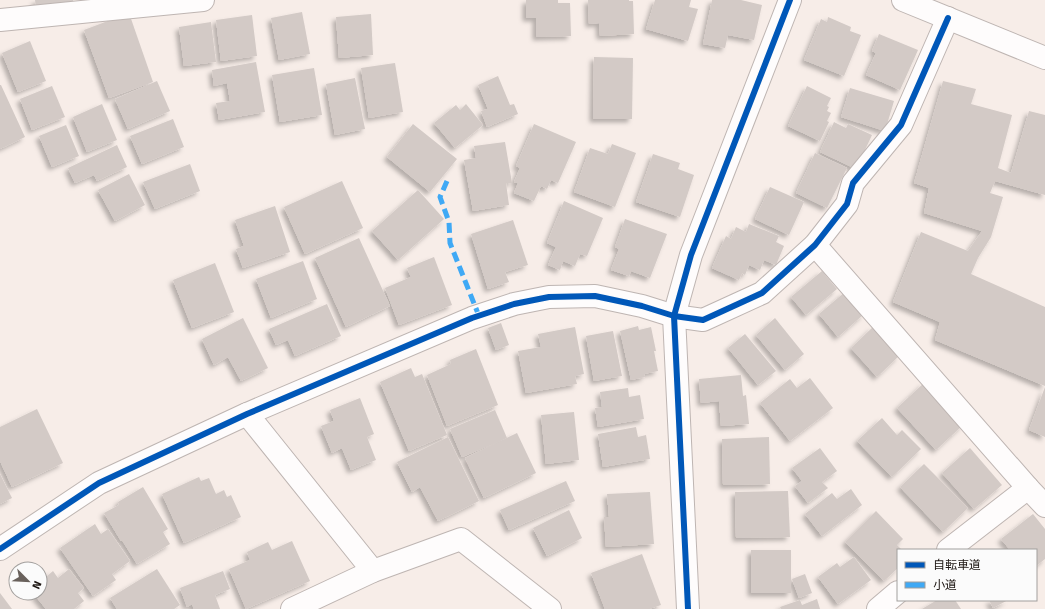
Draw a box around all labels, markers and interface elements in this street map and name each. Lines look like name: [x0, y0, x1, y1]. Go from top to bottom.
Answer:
legend: [897, 549, 1037, 601]
text: 自転車道: [933, 558, 981, 573]
north arrow: [8, 561, 48, 601]
text: 小道: [933, 578, 957, 593]
text: N: [29, 579, 44, 591]

